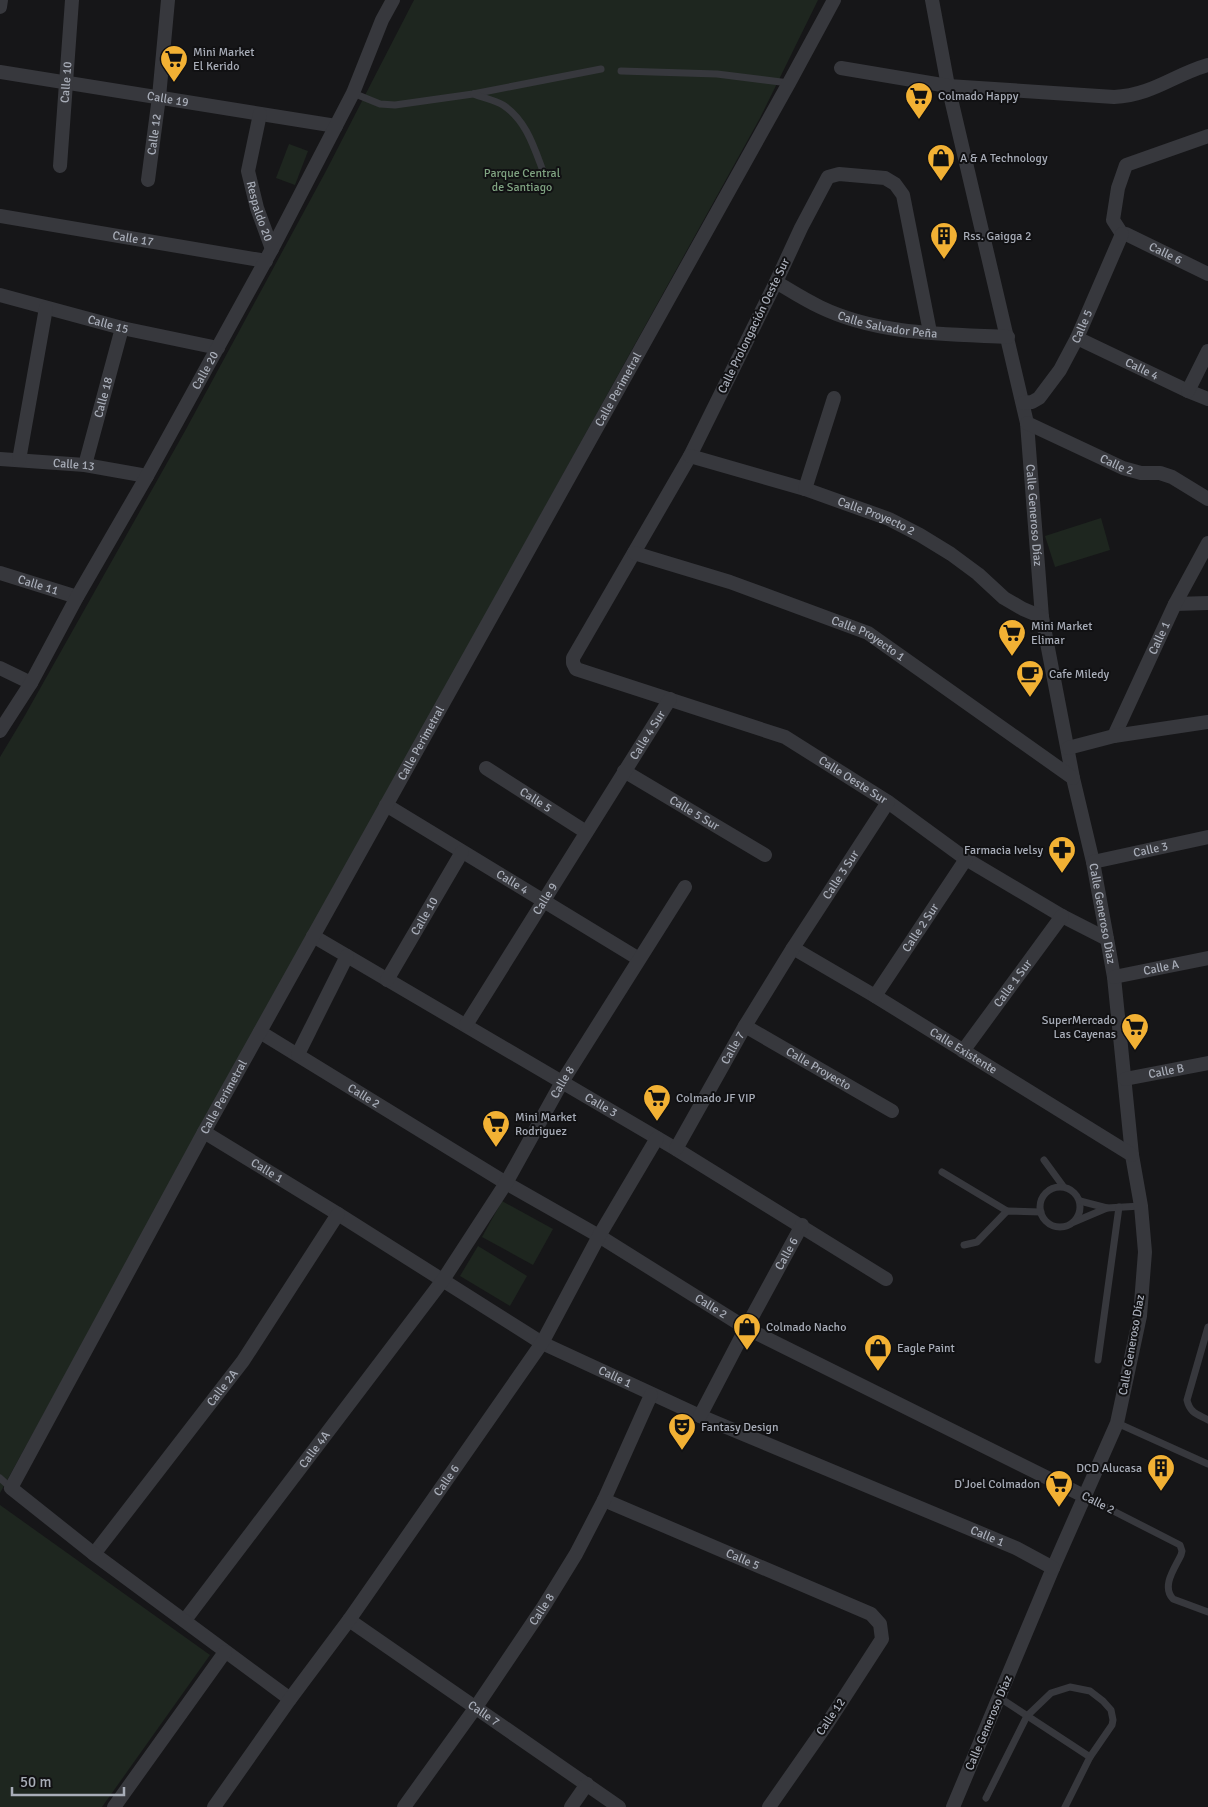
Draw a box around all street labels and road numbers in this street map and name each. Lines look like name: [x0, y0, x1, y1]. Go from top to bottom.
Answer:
street label: Calle 10: [57, 61, 75, 104]
street label: Calle 19: [146, 88, 190, 110]
street label: Calle 12: [144, 113, 164, 156]
street label: Respaldo 20: [243, 179, 276, 243]
street label: Calle 17: [111, 228, 155, 249]
street label: Calle 6: [1146, 239, 1185, 268]
street label: Calle Prolongación Oeste Sur: [715, 256, 793, 396]
street label: Calle 5: [1068, 307, 1096, 346]
street label: Calle Salvador Peña: [836, 308, 938, 341]
street label: Calle 15: [86, 312, 130, 337]
street label: Calle 20: [189, 349, 222, 392]
street label: Calle Perimetral: [591, 349, 645, 429]
street label: Calle 4: [1123, 355, 1162, 384]
street label: Calle 18: [91, 375, 116, 420]
street label: Calle 2: [1098, 451, 1135, 478]
street label: Calle 13: [52, 455, 96, 474]
street label: Calle Generoso Díaz: [1023, 464, 1046, 567]
street label: Calle Proyecto 2: [836, 494, 918, 539]
street label: Calle 11: [16, 572, 60, 598]
street label: Calle Proyecto 1: [829, 613, 908, 664]
street label: Calle 1: [1145, 619, 1174, 657]
street label: Calle Perimetral: [394, 703, 448, 783]
street label: Calle 4 Sur: [626, 707, 669, 763]
street label: Calle Oeste Sur: [816, 753, 891, 807]
street label: Calle 5: [517, 784, 555, 816]
street label: Calle 5 Sur: [667, 792, 723, 834]
street label: Calle 3: [1132, 838, 1169, 861]
street label: Calle 3 Sur: [819, 847, 862, 902]
street label: Calle Generoso Díaz: [1086, 862, 1119, 965]
street label: Calle 4: [493, 866, 532, 898]
street label: Calle 9: [529, 880, 561, 918]
street label: Calle 10: [407, 894, 441, 938]
street label: Calle 2 Sur: [899, 900, 942, 955]
street label: Calle 1 Sur: [990, 956, 1035, 1010]
street label: Calle A: [1142, 956, 1181, 978]
street label: Calle Existente: [927, 1024, 1000, 1077]
street label: Calle 7: [718, 1029, 748, 1067]
street label: Calle Proyecto: [783, 1044, 854, 1093]
street label: Calle Perimetral: [197, 1057, 251, 1137]
street label: Calle B: [1147, 1060, 1185, 1082]
street label: Calle 8: [547, 1063, 578, 1101]
street label: Calle 2: [345, 1080, 383, 1111]
street label: Calle 3: [582, 1090, 620, 1120]
street label: Calle 1: [248, 1155, 286, 1186]
street label: Calle 6: [771, 1235, 801, 1273]
street label: Calle 2: [692, 1290, 730, 1322]
street label: Calle Generoso Díaz: [1116, 1293, 1148, 1397]
street label: Calle 1: [596, 1363, 634, 1391]
street label: Calle 2A: [203, 1366, 242, 1409]
street label: Calle 4A: [296, 1428, 334, 1471]
street label: Calle 6: [430, 1462, 463, 1499]
street label: Calle 2: [1079, 1488, 1117, 1518]
street label: Calle 1: [968, 1522, 1007, 1550]
street label: Calle 5: [724, 1545, 762, 1573]
street label: Calle 8: [526, 1590, 558, 1628]
street label: Calle Generoso Díaz: [962, 1673, 1016, 1773]
street label: Calle 12: [813, 1696, 849, 1738]
street label: Calle 7: [465, 1697, 503, 1730]

